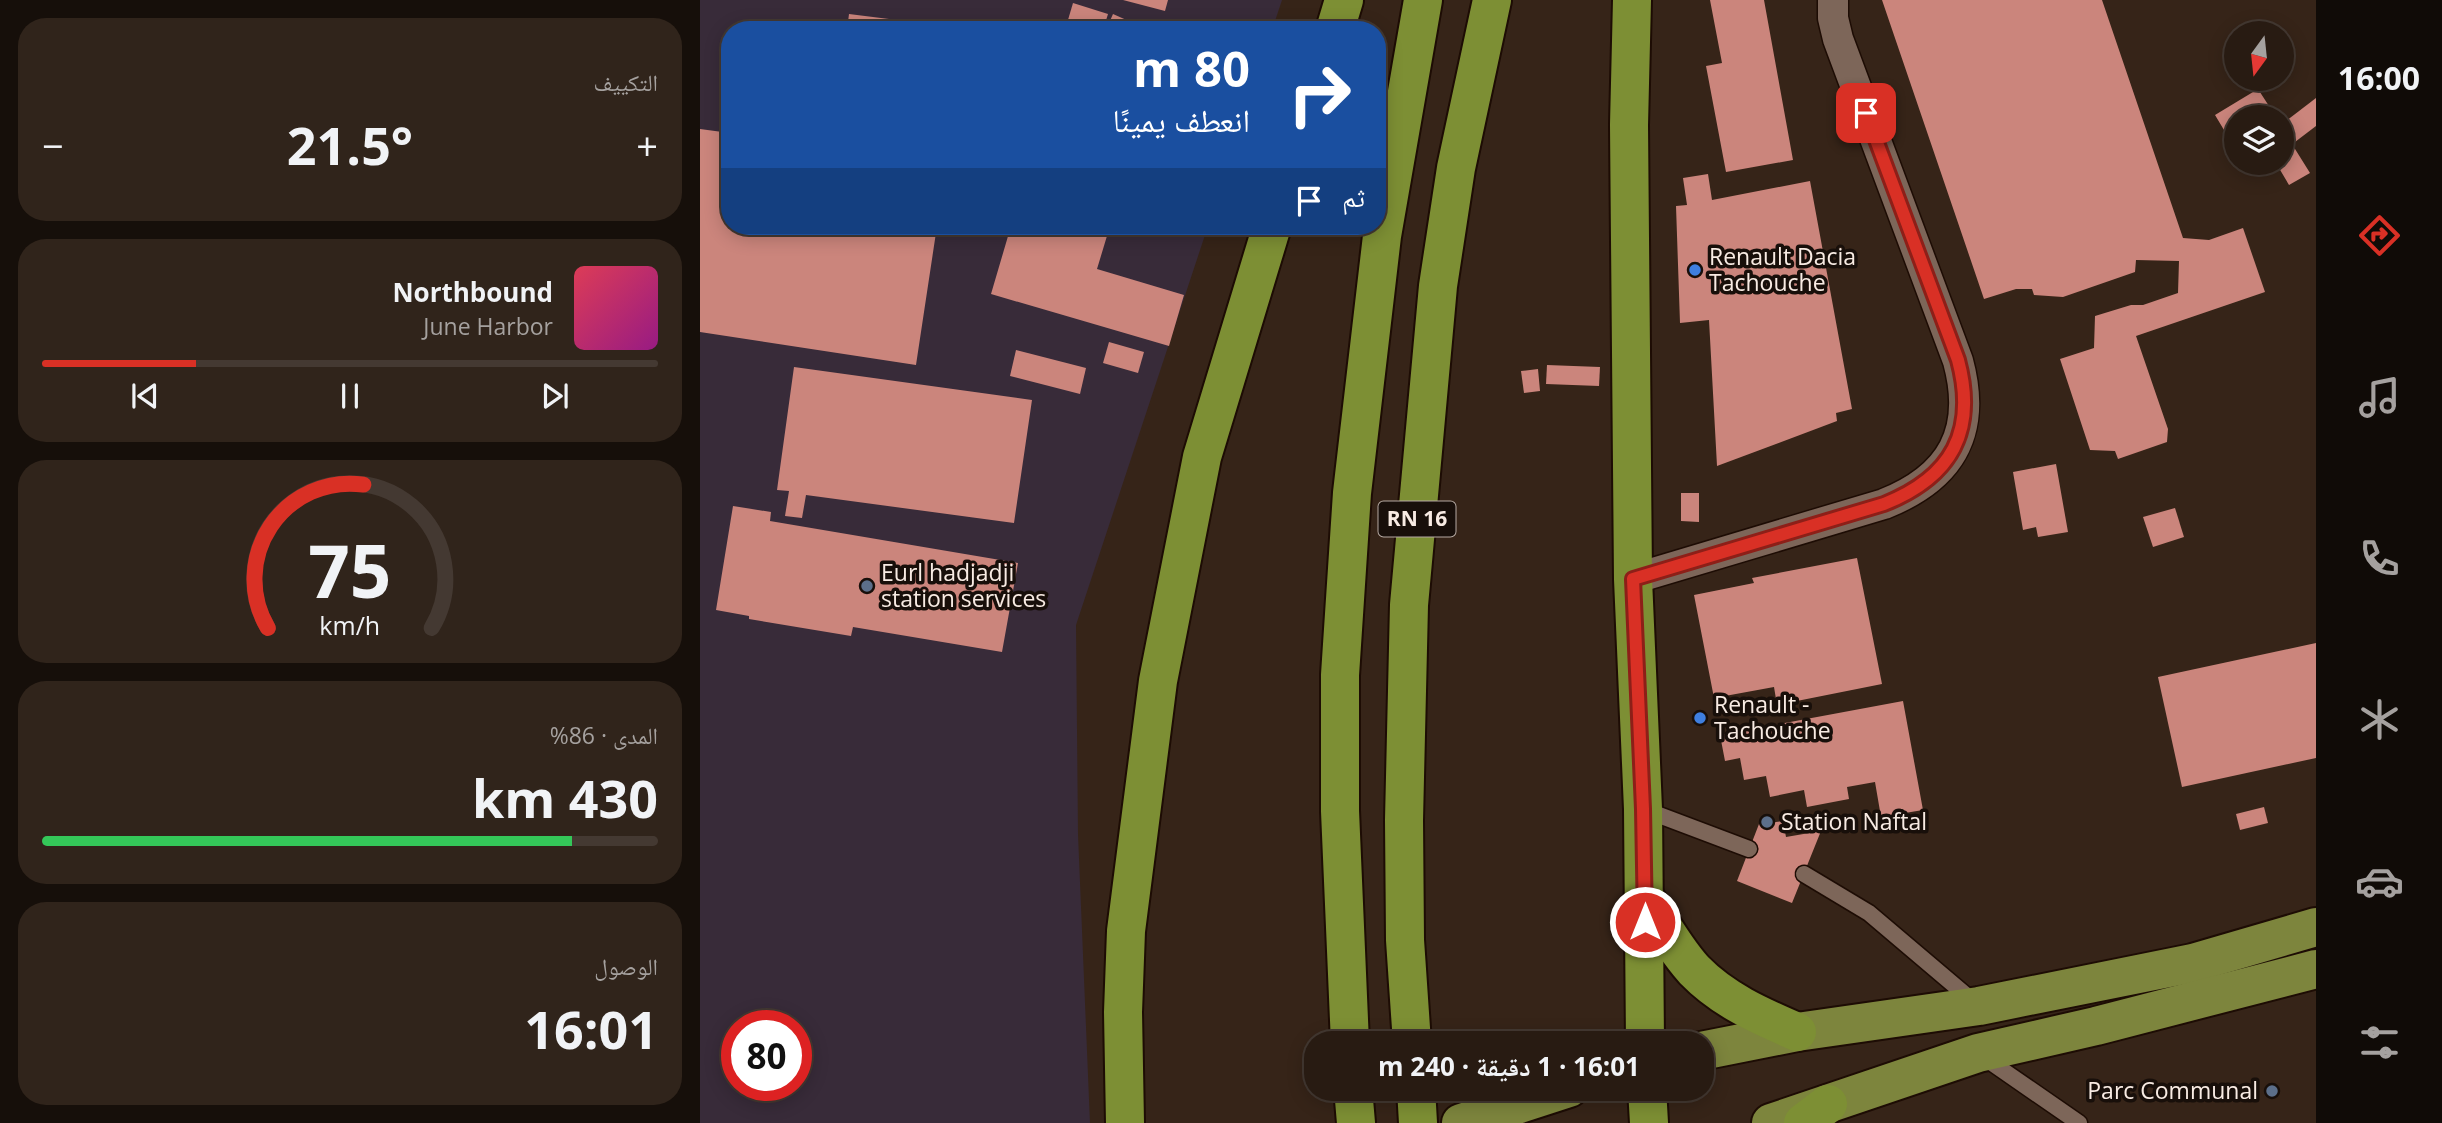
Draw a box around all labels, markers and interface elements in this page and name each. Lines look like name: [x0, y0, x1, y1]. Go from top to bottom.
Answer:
north arrow: [2224, 21, 2294, 91]
map controls: [2224, 21, 2294, 175]
text: 80 m: [1133, 35, 1250, 101]
icon: right: [1274, 49, 1365, 140]
text: 16:00: [2338, 56, 2420, 99]
text: التكييف: [593, 66, 658, 98]
pin: [1836, 83, 1896, 143]
icon: arrive: [1847, 94, 1885, 132]
text: انعطف يمينًا: [1113, 98, 1250, 141]
button: layers: [2224, 105, 2294, 175]
text: 21.5°: [287, 109, 413, 180]
text: −: [42, 119, 64, 171]
text: +: [636, 119, 658, 171]
text: ثم: [1342, 179, 1365, 215]
icon: arrive: [1290, 182, 1328, 220]
icon: directions: [2355, 211, 2404, 260]
place label: Renault Dacia Tachouche: [1709, 240, 1856, 298]
marker: Renault Dacia Tachouche: [1687, 262, 1703, 278]
text: Northbound: [392, 274, 553, 310]
text: June Harbor: [423, 310, 553, 342]
icon: music: [2355, 373, 2404, 422]
icon: previous: [126, 377, 164, 415]
icon: pause: [331, 377, 369, 415]
icon: next: [536, 377, 574, 415]
road number: RN 16: [1378, 502, 1456, 536]
text: 75: [308, 520, 392, 619]
icon: phone: [2355, 534, 2404, 583]
place label: Eurl hadjadji station services: [881, 556, 1046, 614]
marker: Eurl hadjadji station services: [859, 578, 875, 594]
text: km/h: [320, 607, 380, 641]
place label: Renault - Tachouche: [1714, 688, 1831, 746]
icon: climate: [2355, 695, 2404, 744]
marker: Renault - Tachouche: [1692, 710, 1708, 726]
text: المدى · 86%: [550, 719, 658, 751]
text: 430 km: [472, 762, 658, 833]
place label: Station Naftal: [1781, 805, 1927, 837]
marker: Station Naftal: [1759, 814, 1775, 830]
icon: car: [2355, 857, 2404, 906]
position arrow: [1608, 885, 1682, 959]
text: الوصول: [594, 950, 658, 982]
text: 16:01: [524, 993, 658, 1064]
speed limit sign: 80: [721, 1010, 812, 1101]
icon: filters: [2355, 1018, 2404, 1067]
text: 16:01 · 1 دقيقة · 240 m: [1378, 1048, 1640, 1084]
place label: Parc Communal: [2087, 1074, 2258, 1106]
marker: Parc Communal: [2264, 1083, 2280, 1099]

